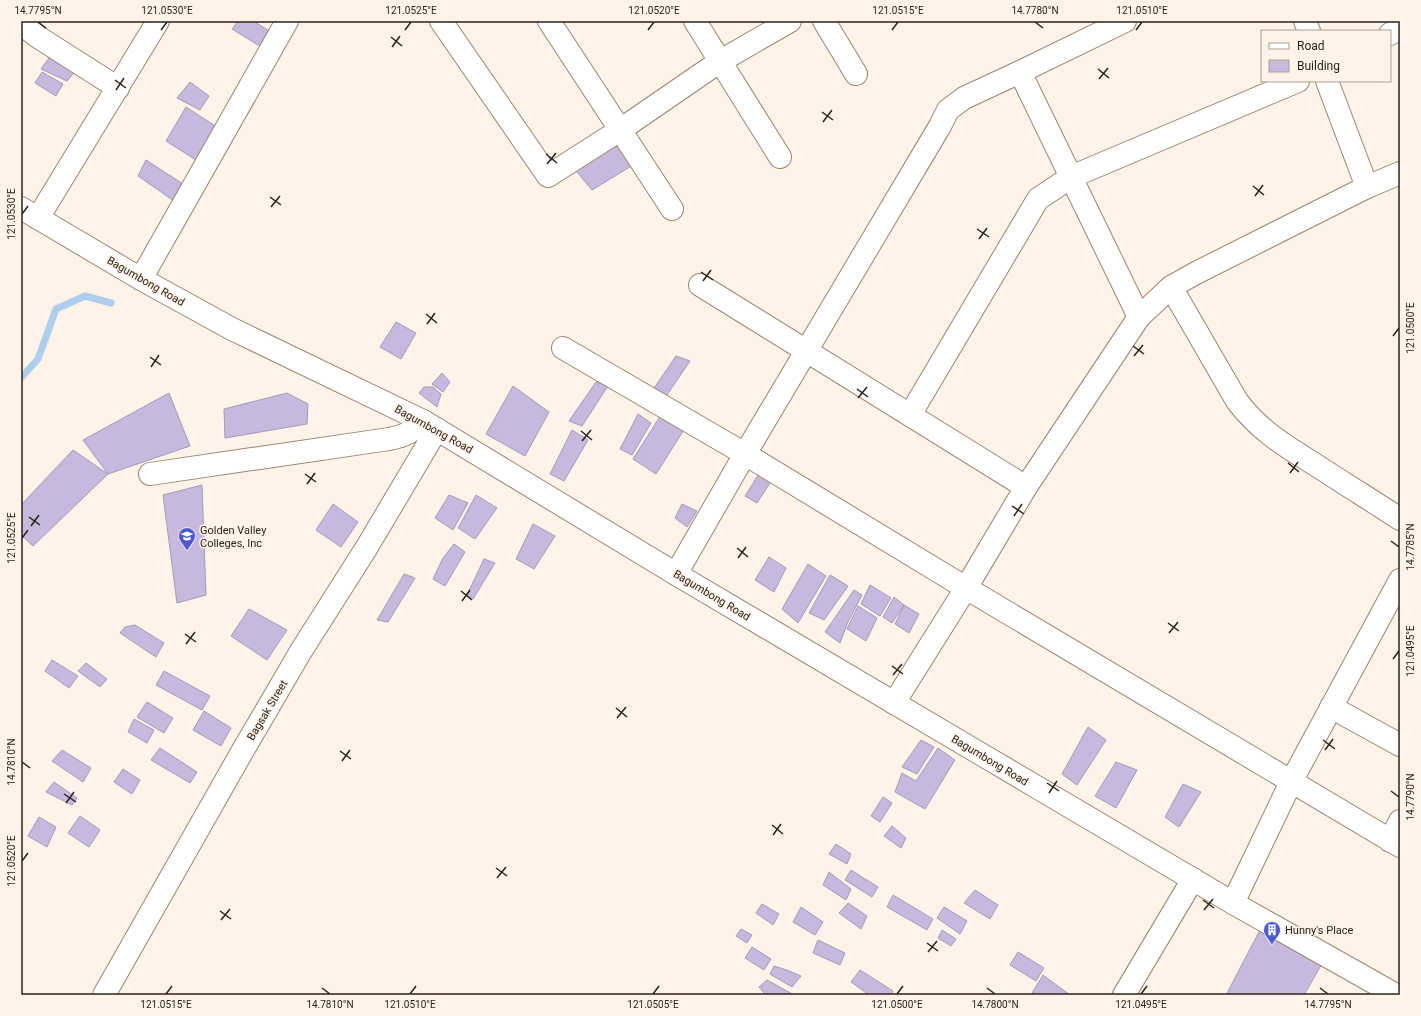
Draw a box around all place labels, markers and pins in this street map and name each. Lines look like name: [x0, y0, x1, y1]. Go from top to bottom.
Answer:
place label: Golden Valley Colleges, Inc: [200, 524, 267, 550]
school or university icon: Golden Valley Colleges, Inc: [177, 526, 197, 551]
building icon: Hunny's Place: [1262, 920, 1282, 945]
place label: Hunny's Place: [1285, 924, 1354, 937]

